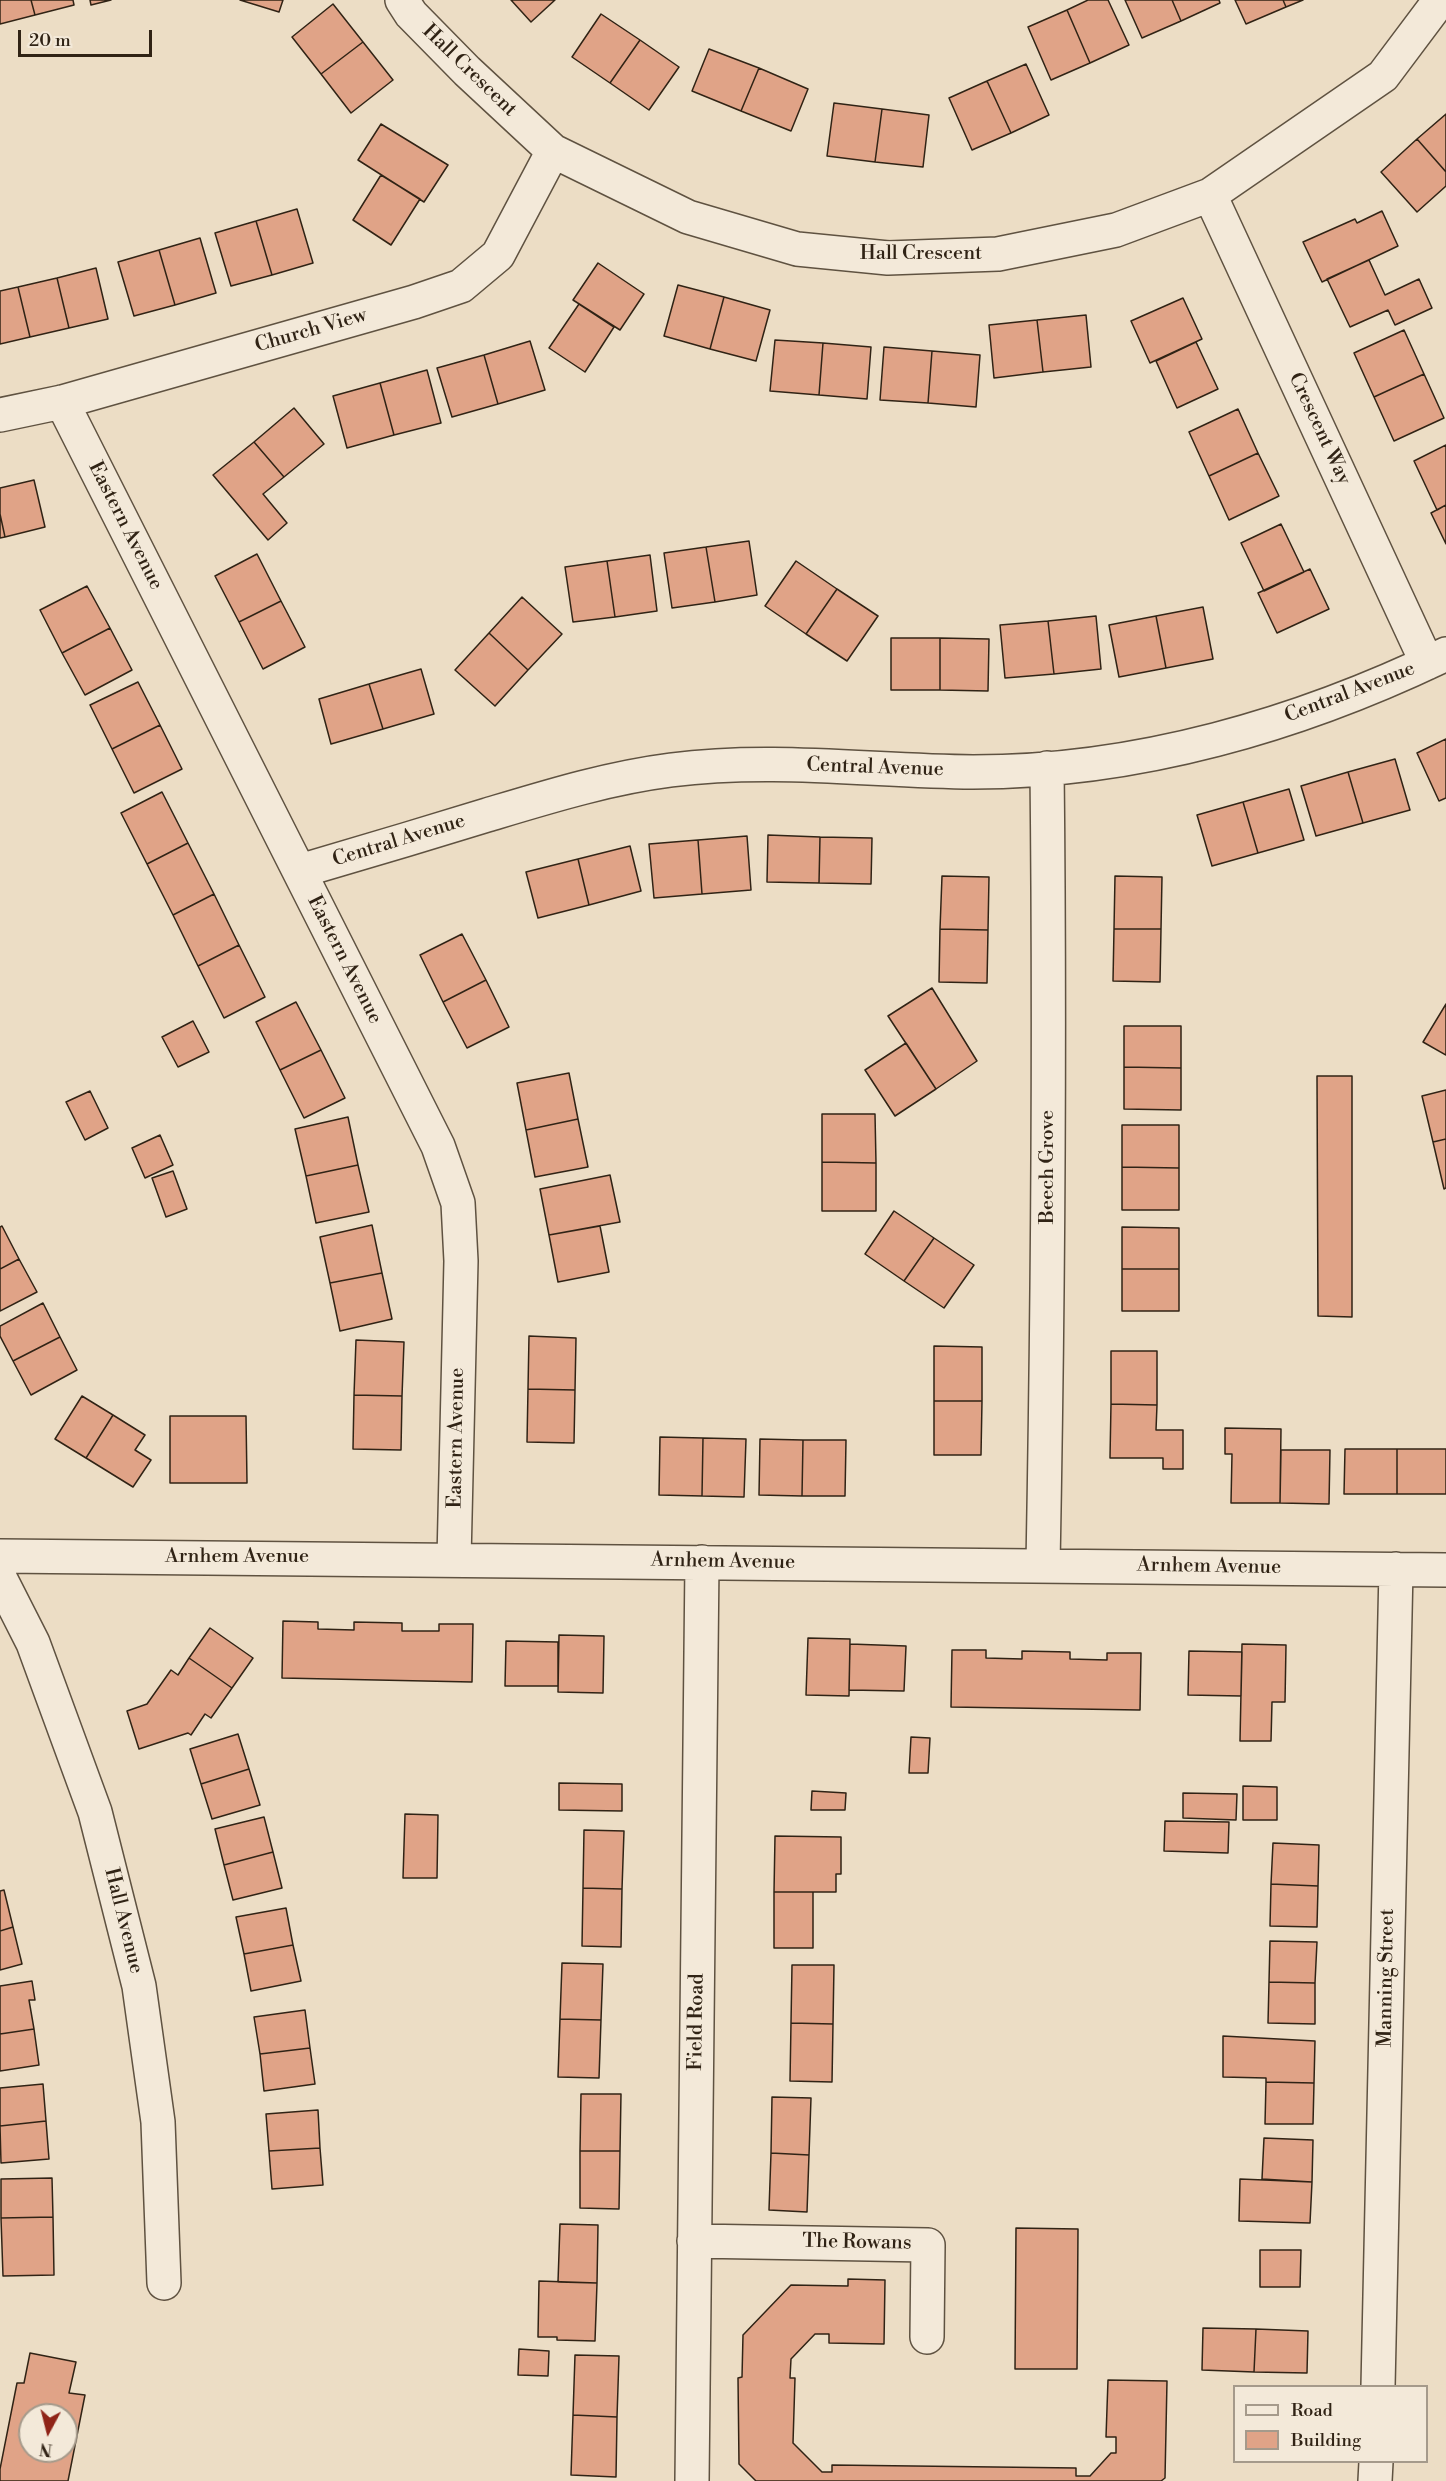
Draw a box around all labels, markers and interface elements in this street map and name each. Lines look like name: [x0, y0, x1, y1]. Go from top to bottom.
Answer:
scale bar: [21, 18, 154, 56]
street label: Hall Crescent: [417, 20, 521, 122]
text: 20 m: [29, 29, 71, 52]
street label: Hall Crescent: [860, 242, 982, 266]
street label: Church View: [252, 304, 370, 358]
street label: Crescent Way: [1283, 369, 1355, 489]
street label: Eastern Avenue: [82, 458, 168, 594]
street label: Central Avenue: [1282, 657, 1418, 729]
street label: Central Avenue: [806, 754, 944, 782]
street label: Central Avenue: [330, 809, 468, 873]
street label: Eastern Avenue: [301, 892, 387, 1028]
street label: Beech Grove: [1036, 1110, 1060, 1224]
street label: Eastern Avenue: [444, 1367, 470, 1509]
street label: Arnhem Avenue: [165, 1545, 309, 1569]
street label: Arnhem Avenue: [651, 1549, 795, 1575]
street label: Arnhem Avenue: [1137, 1554, 1281, 1580]
street label: Hall Avenue: [98, 1866, 148, 1976]
street label: Manning Street: [1374, 1908, 1400, 2048]
street label: Field Road: [684, 1973, 710, 2071]
street label: The Rowans: [802, 2230, 912, 2256]
legend: [1233, 2385, 1428, 2463]
text: Road: [1291, 2399, 1333, 2422]
north arrow: [18, 2403, 78, 2463]
text: Building: [1291, 2429, 1361, 2452]
text: N: [39, 2438, 54, 2460]

